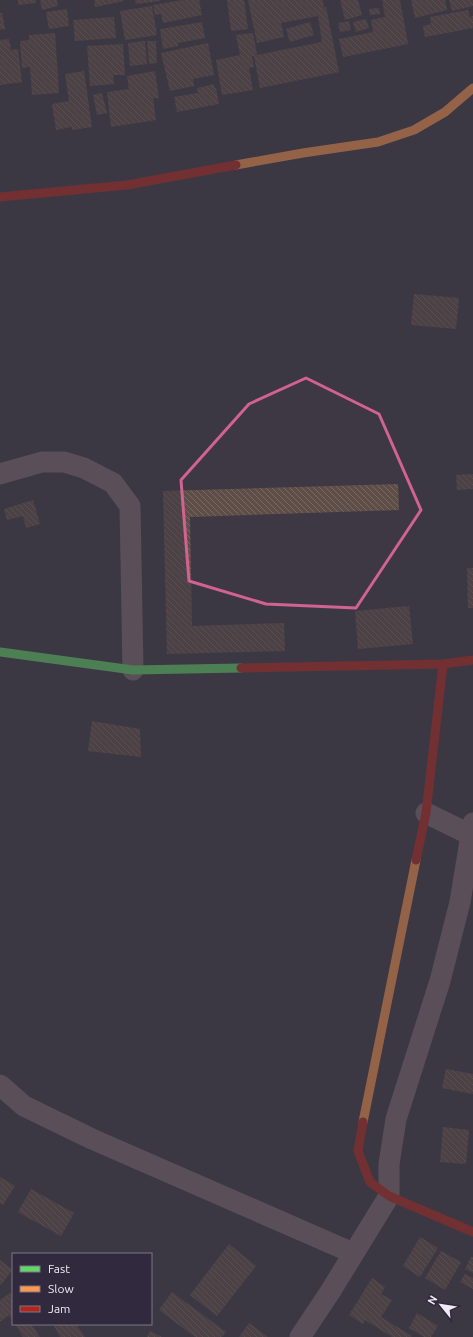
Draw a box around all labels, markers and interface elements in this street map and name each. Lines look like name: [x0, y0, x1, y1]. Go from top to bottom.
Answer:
legend: [12, 1253, 152, 1325]
text: Fast: [48, 1262, 70, 1275]
text: Slow: [48, 1282, 74, 1295]
north arrow: [421, 1285, 461, 1325]
text: N: [425, 1293, 440, 1307]
text: Jam: [48, 1302, 70, 1315]

